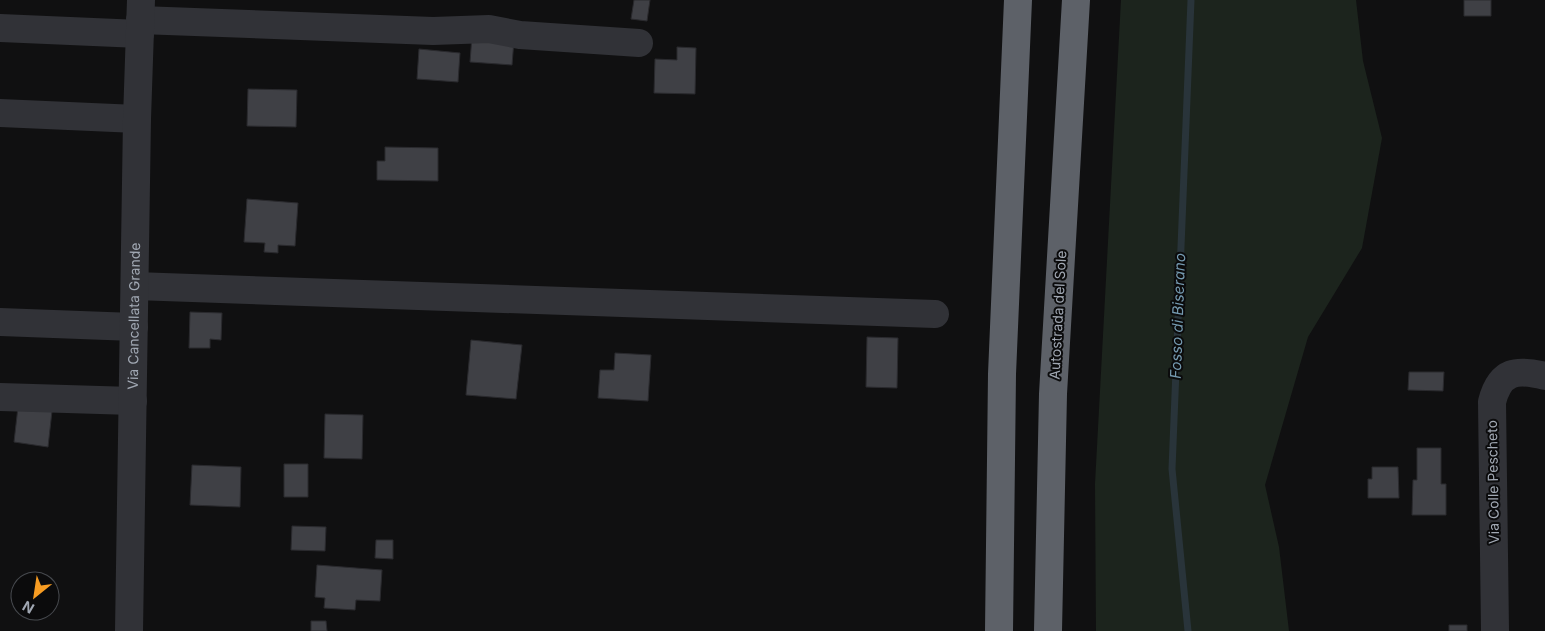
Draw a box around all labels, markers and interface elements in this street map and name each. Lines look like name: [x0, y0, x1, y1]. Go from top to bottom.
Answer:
street label: Via Cancellata Grande: [124, 242, 143, 390]
street label: Autostrada del Sole: [1046, 250, 1069, 380]
water label: Fosso di Biserano: [1166, 253, 1189, 379]
street label: Via Colle Pescheto: [1483, 420, 1502, 544]
north arrow: [10, 571, 60, 621]
text: N: [19, 598, 37, 618]

